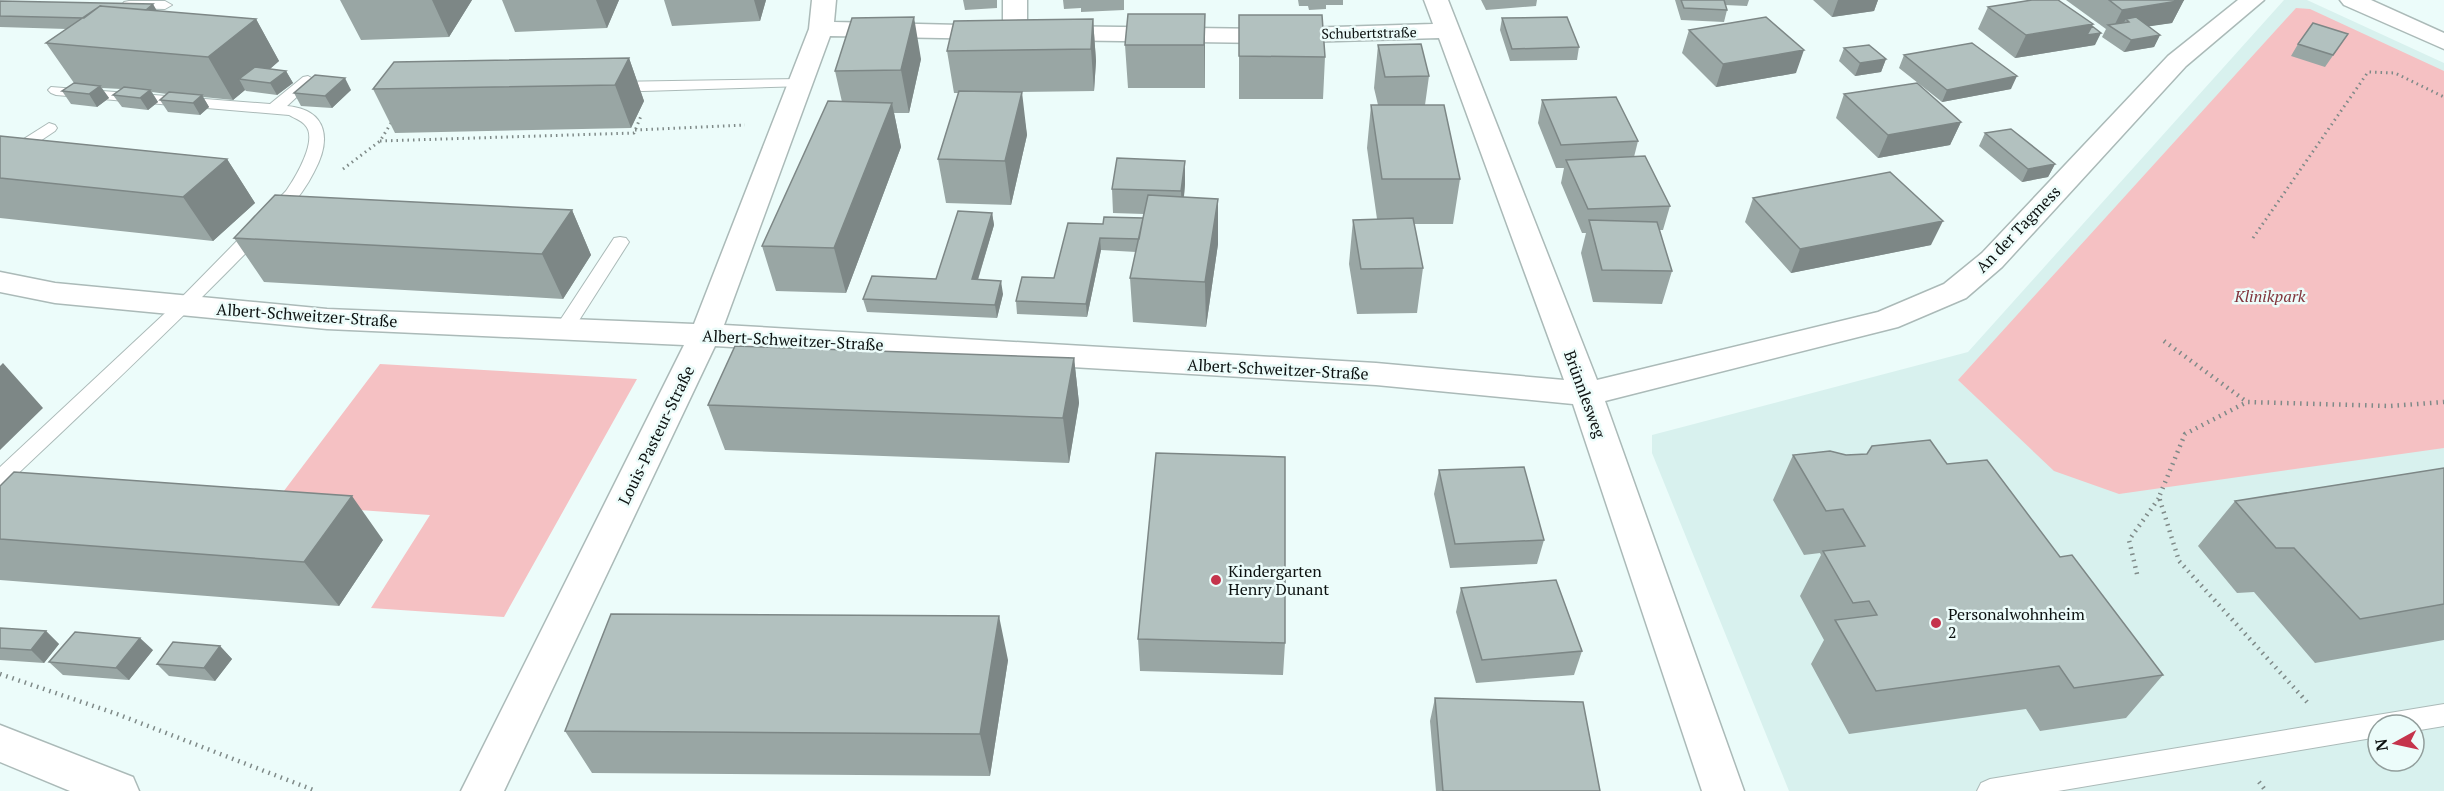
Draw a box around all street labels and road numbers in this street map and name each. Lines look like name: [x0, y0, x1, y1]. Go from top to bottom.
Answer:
street label: Schubertstraße: [1321, 22, 1417, 43]
street label: An der Tagmess: [1971, 181, 2065, 277]
street label: Albert-Schweitzer-Straße: [216, 298, 398, 332]
street label: Albert-Schweitzer-Straße: [702, 324, 884, 356]
street label: Brünnlesweg: [1559, 347, 1611, 441]
street label: Albert-Schweitzer-Straße: [1187, 353, 1369, 385]
street label: Louis-Pasteur-Straße: [613, 362, 699, 508]

